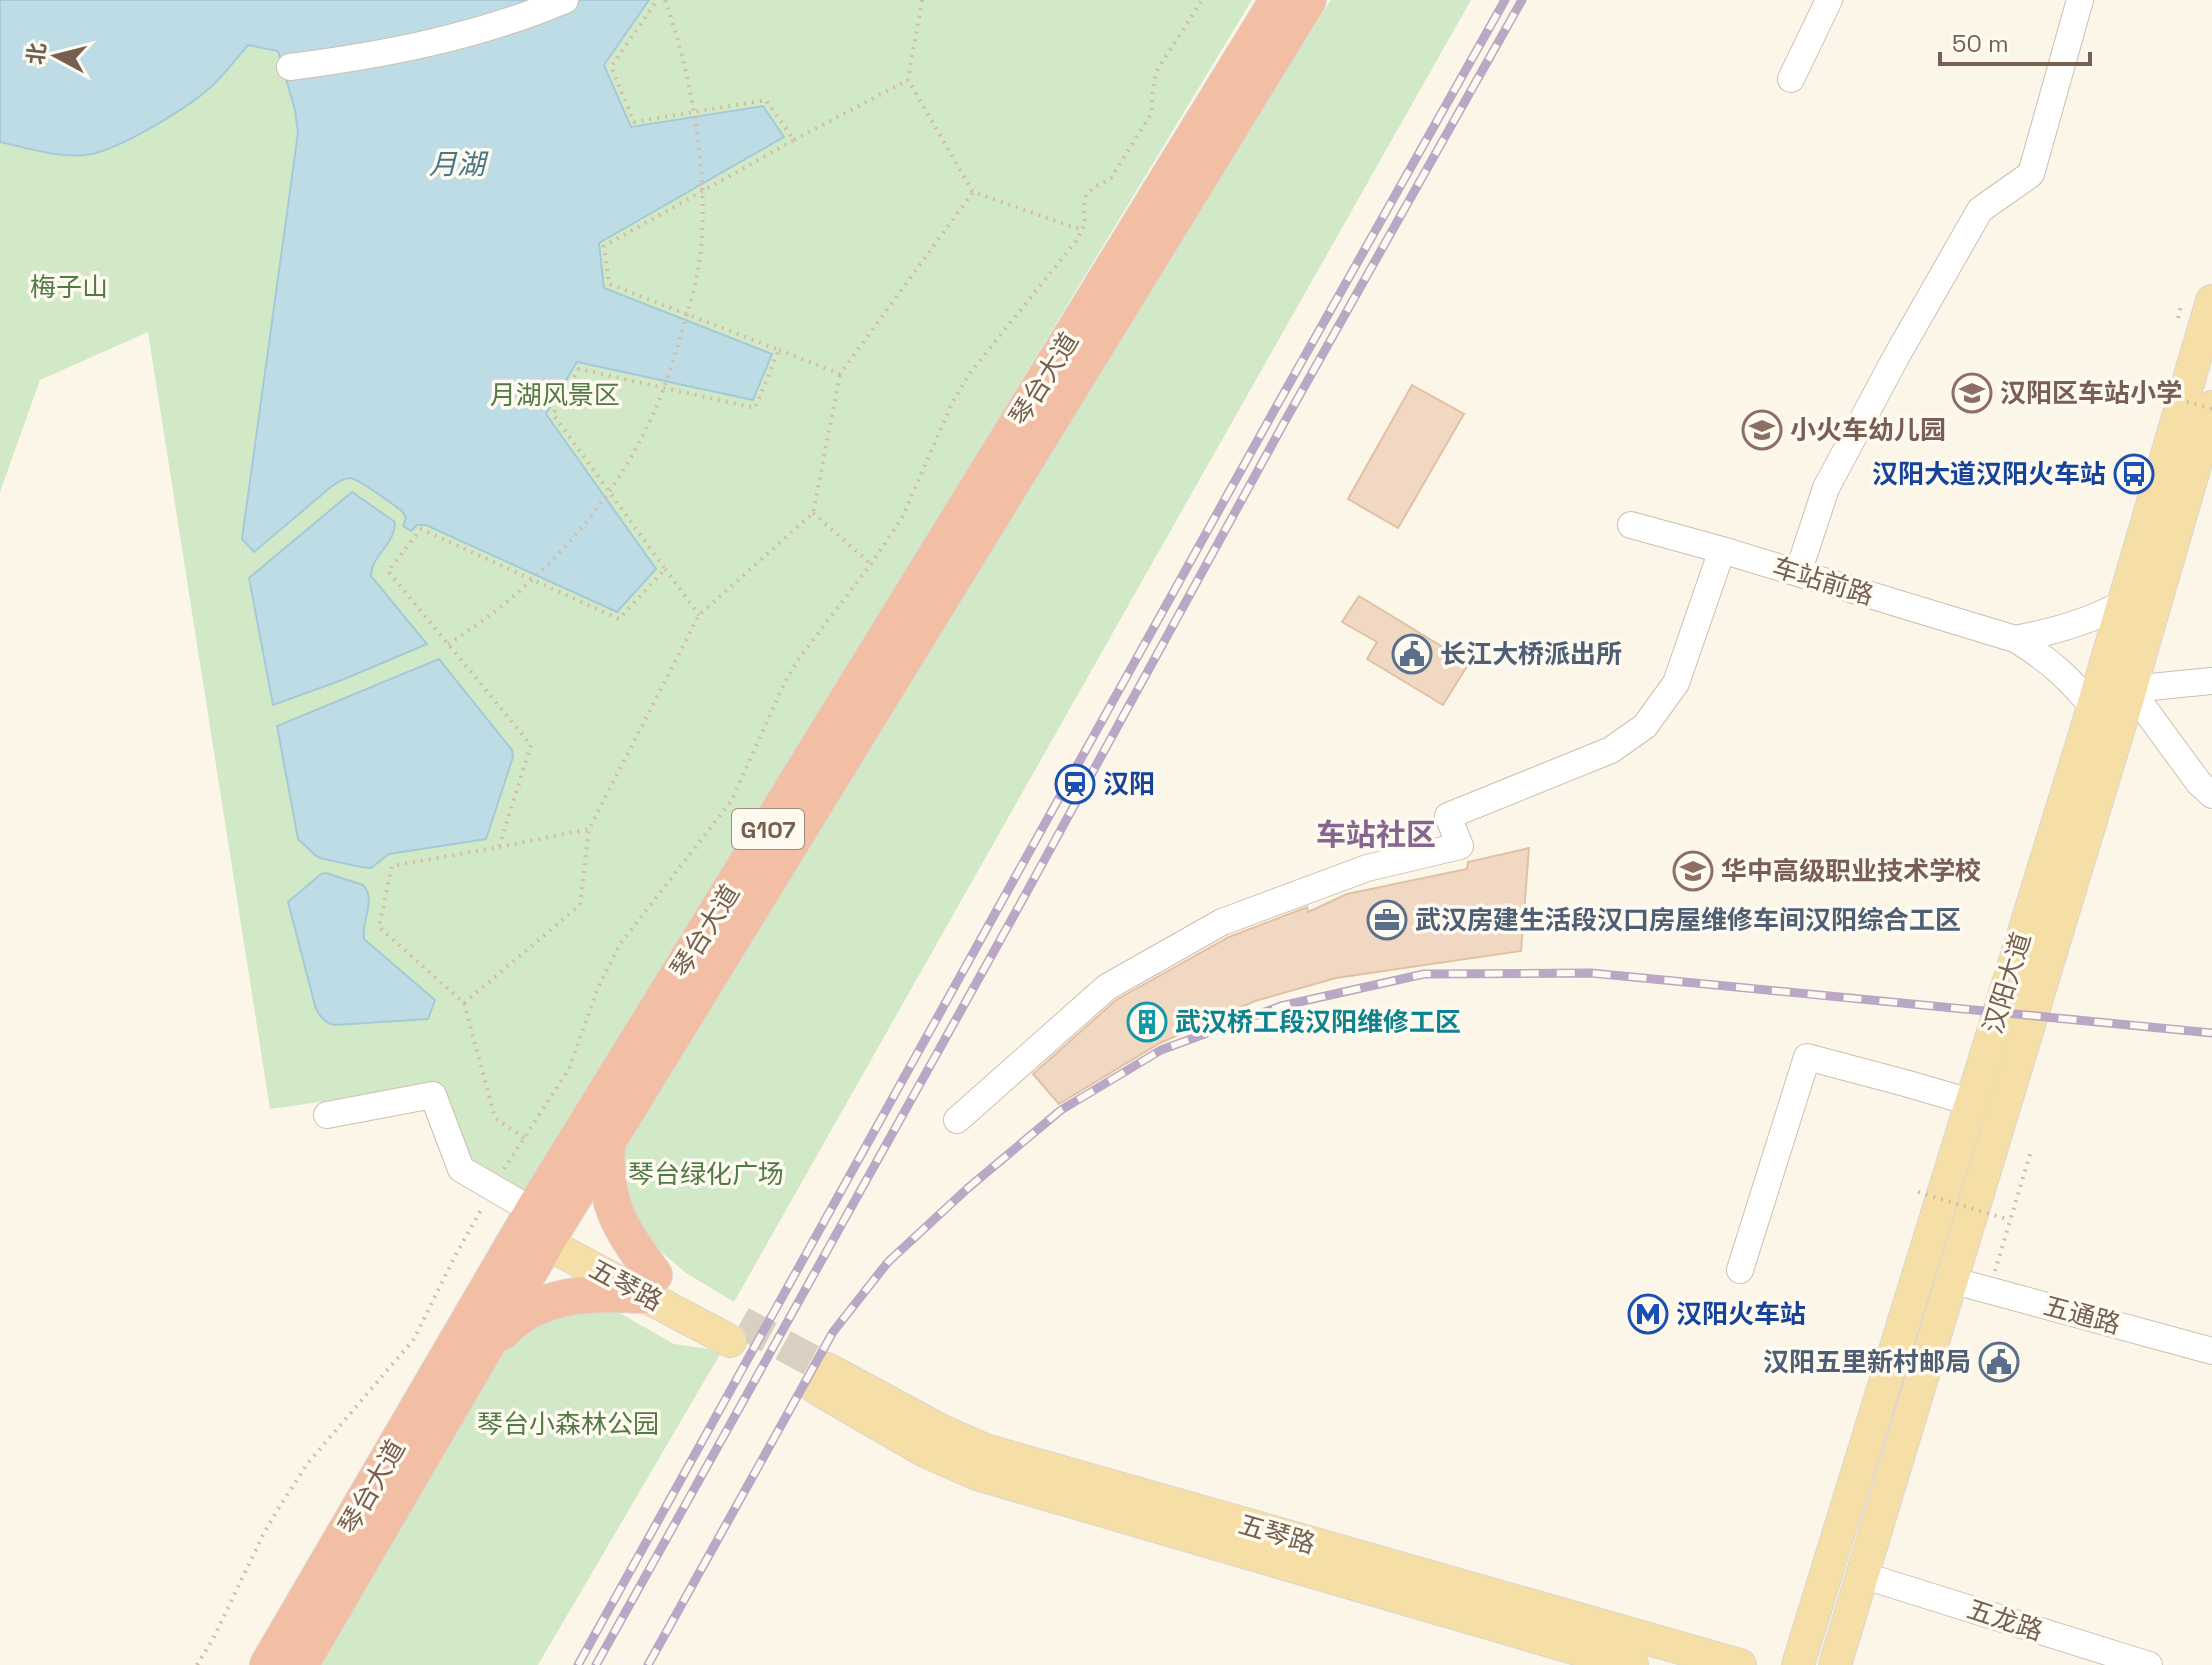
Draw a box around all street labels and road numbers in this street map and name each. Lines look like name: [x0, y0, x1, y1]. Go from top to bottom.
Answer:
street label: 琴台大道: [1002, 326, 1086, 432]
street label: 车站前路: [1768, 550, 1878, 612]
road number: G107: [732, 809, 804, 849]
street label: 琴台大道: [663, 878, 747, 984]
street label: 汉阳大道: [1976, 928, 2038, 1038]
street label: 五琴路: [584, 1252, 668, 1318]
street label: 五通路: [2040, 1288, 2124, 1342]
street label: 琴台大道: [331, 1433, 413, 1541]
street label: 五琴路: [1235, 1507, 1319, 1561]
street label: 五龙路: [1963, 1592, 2047, 1648]

